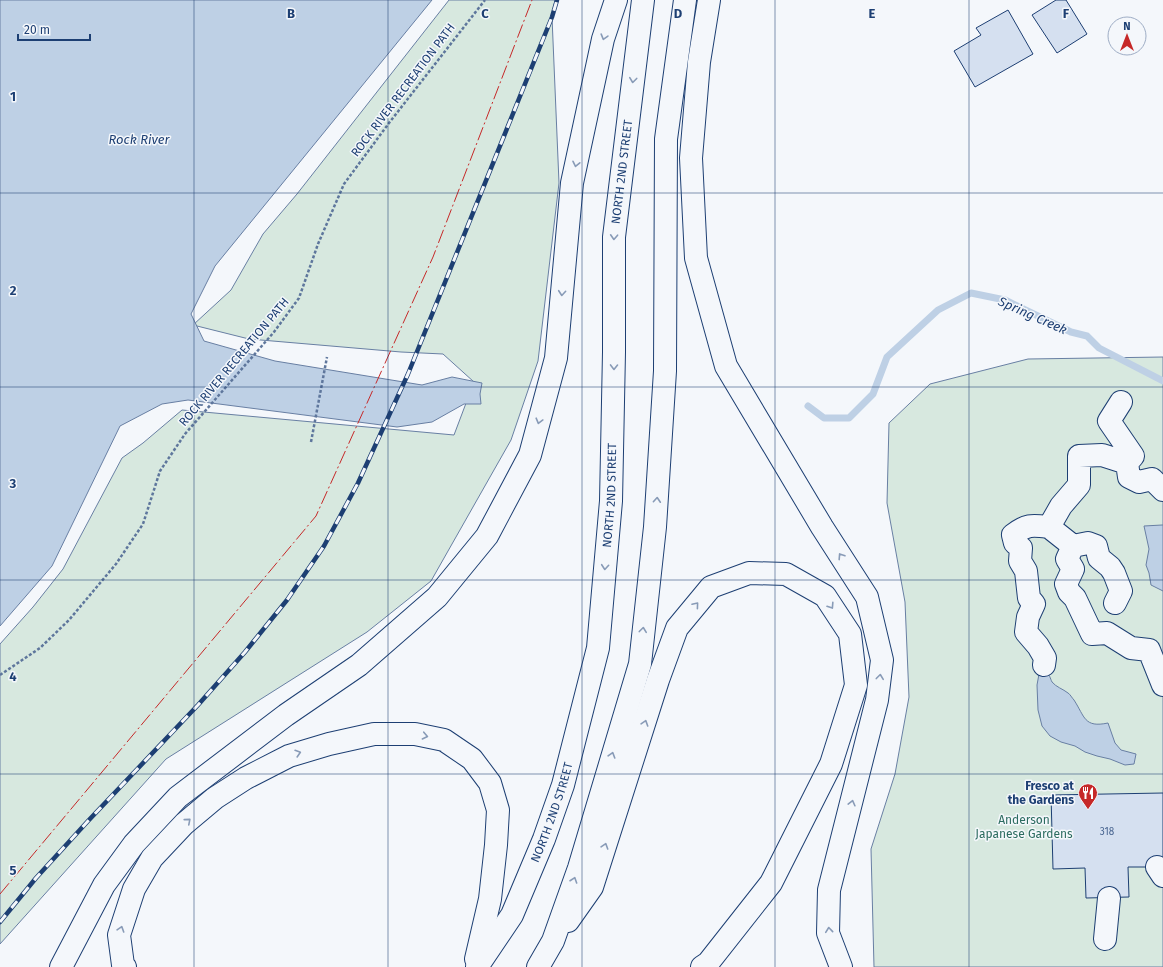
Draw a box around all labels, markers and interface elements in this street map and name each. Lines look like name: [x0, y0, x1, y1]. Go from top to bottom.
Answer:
text: B: [287, 6, 295, 21]
text: C: [481, 6, 489, 21]
text: D: [674, 6, 683, 21]
text: E: [869, 6, 876, 21]
text: F: [1063, 6, 1070, 21]
scale bar: [18, 16, 90, 42]
north arrow: [1107, 16, 1147, 56]
text: N: [1123, 20, 1131, 33]
street label: ROCK RIVER RECREATION PATH: [348, 21, 458, 159]
text: 20 m: [24, 23, 50, 37]
one-way arrow: [600, 33, 609, 40]
one-way arrow: [629, 77, 638, 83]
text: 1: [10, 89, 16, 104]
street label: NORTH 2ND STREET: [609, 118, 635, 225]
water label: Rock River: [108, 132, 171, 147]
one-way arrow: [573, 161, 581, 167]
one-way arrow: [610, 234, 619, 240]
text: 2: [10, 283, 17, 298]
one-way arrow: [558, 290, 567, 296]
water label: Spring Creek: [995, 293, 1069, 337]
street label: ROCK RIVER RECREATION PATH: [176, 295, 292, 429]
one-way arrow: [609, 364, 618, 370]
one-way arrow: [535, 417, 544, 424]
street label: NORTH 2ND STREET: [600, 442, 619, 548]
text: 3: [9, 476, 17, 491]
one-way arrow: [653, 497, 661, 503]
one-way arrow: [838, 554, 845, 561]
one-way arrow: [601, 564, 610, 570]
one-way arrow: [691, 602, 698, 609]
one-way arrow: [827, 602, 834, 609]
one-way arrow: [639, 627, 648, 633]
text: 4: [9, 669, 17, 684]
one-way arrow: [875, 674, 884, 680]
one-way arrow: [640, 719, 648, 726]
one-way arrow: [422, 732, 428, 740]
one-way arrow: [294, 749, 301, 758]
one-way arrow: [607, 752, 616, 759]
street label: NORTH 2ND STREET: [528, 760, 576, 864]
place label: Fresco at the Gardens: [1008, 779, 1074, 807]
restaurant icon: Fresco at the Gardens: [1077, 782, 1099, 810]
one-way arrow: [847, 800, 855, 807]
park label: Anderson Japanese Gardens: [975, 813, 1073, 841]
one-way arrow: [183, 818, 191, 825]
house number: 318: [1100, 826, 1115, 838]
one-way arrow: [600, 843, 608, 850]
text: 5: [10, 863, 17, 878]
one-way arrow: [570, 876, 578, 883]
one-way arrow: [116, 926, 125, 933]
one-way arrow: [824, 927, 833, 934]

